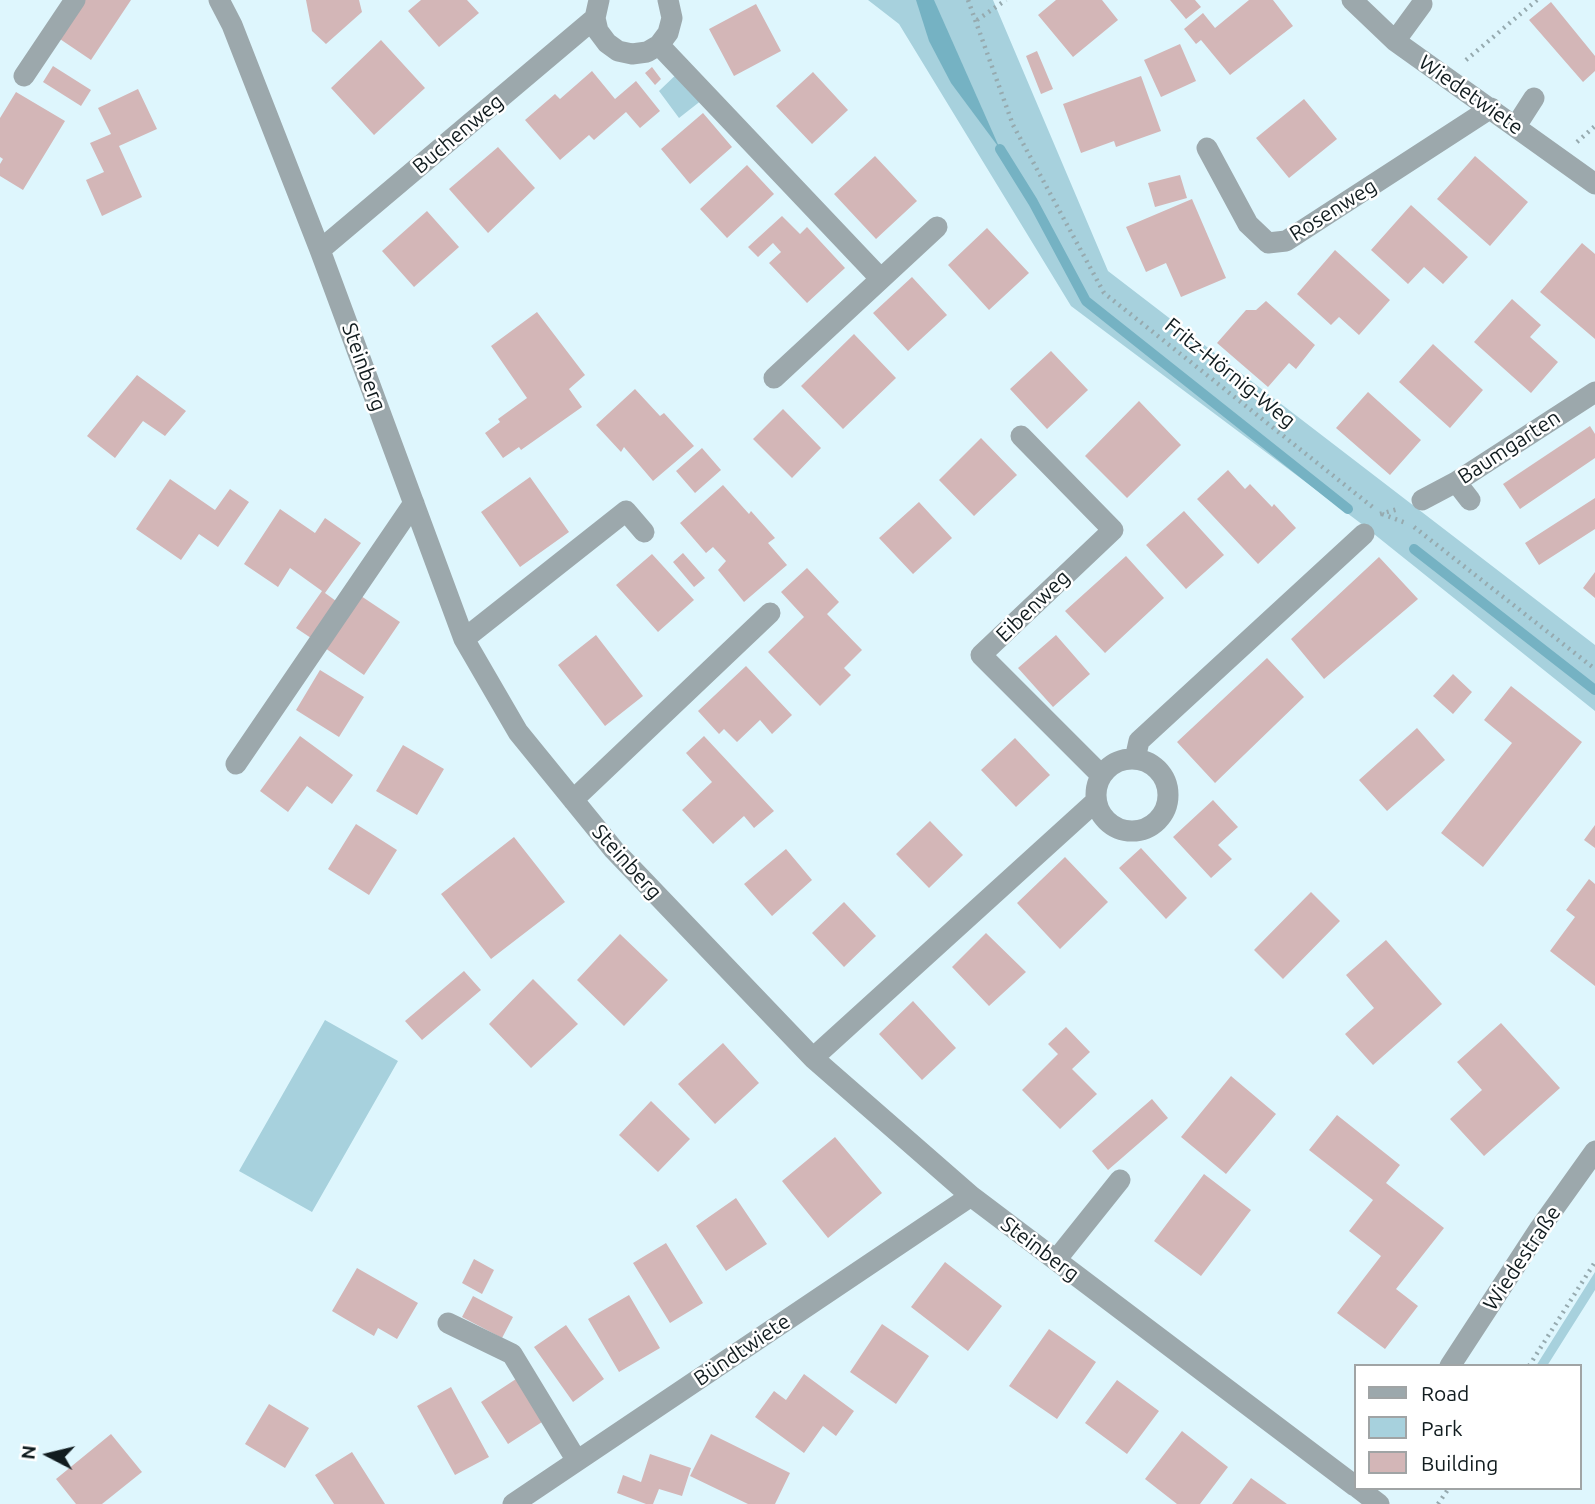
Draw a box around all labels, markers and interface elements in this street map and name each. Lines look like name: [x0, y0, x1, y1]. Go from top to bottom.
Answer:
street label: Wiedetwiete: [1414, 50, 1528, 140]
street label: Buchenweg: [408, 89, 508, 179]
street label: Rosenweg: [1285, 173, 1381, 247]
street label: Fritz-Hörnig-Weg: [1160, 313, 1300, 433]
street label: Steinberg: [336, 320, 392, 414]
street label: Baumgarten: [1453, 405, 1565, 489]
street label: Eibenweg: [991, 565, 1075, 647]
street label: Steinberg: [587, 819, 667, 905]
street label: Wiedestraße: [1478, 1201, 1566, 1315]
street label: Steinberg: [996, 1211, 1084, 1287]
street label: Bündtwiete: [689, 1309, 795, 1391]
legend: [1354, 1364, 1581, 1490]
text: Road: [1421, 1381, 1469, 1405]
text: Park: [1421, 1416, 1463, 1440]
north arrow: [14, 1420, 84, 1490]
text: N: [16, 1444, 40, 1461]
text: Building: [1421, 1451, 1498, 1475]

